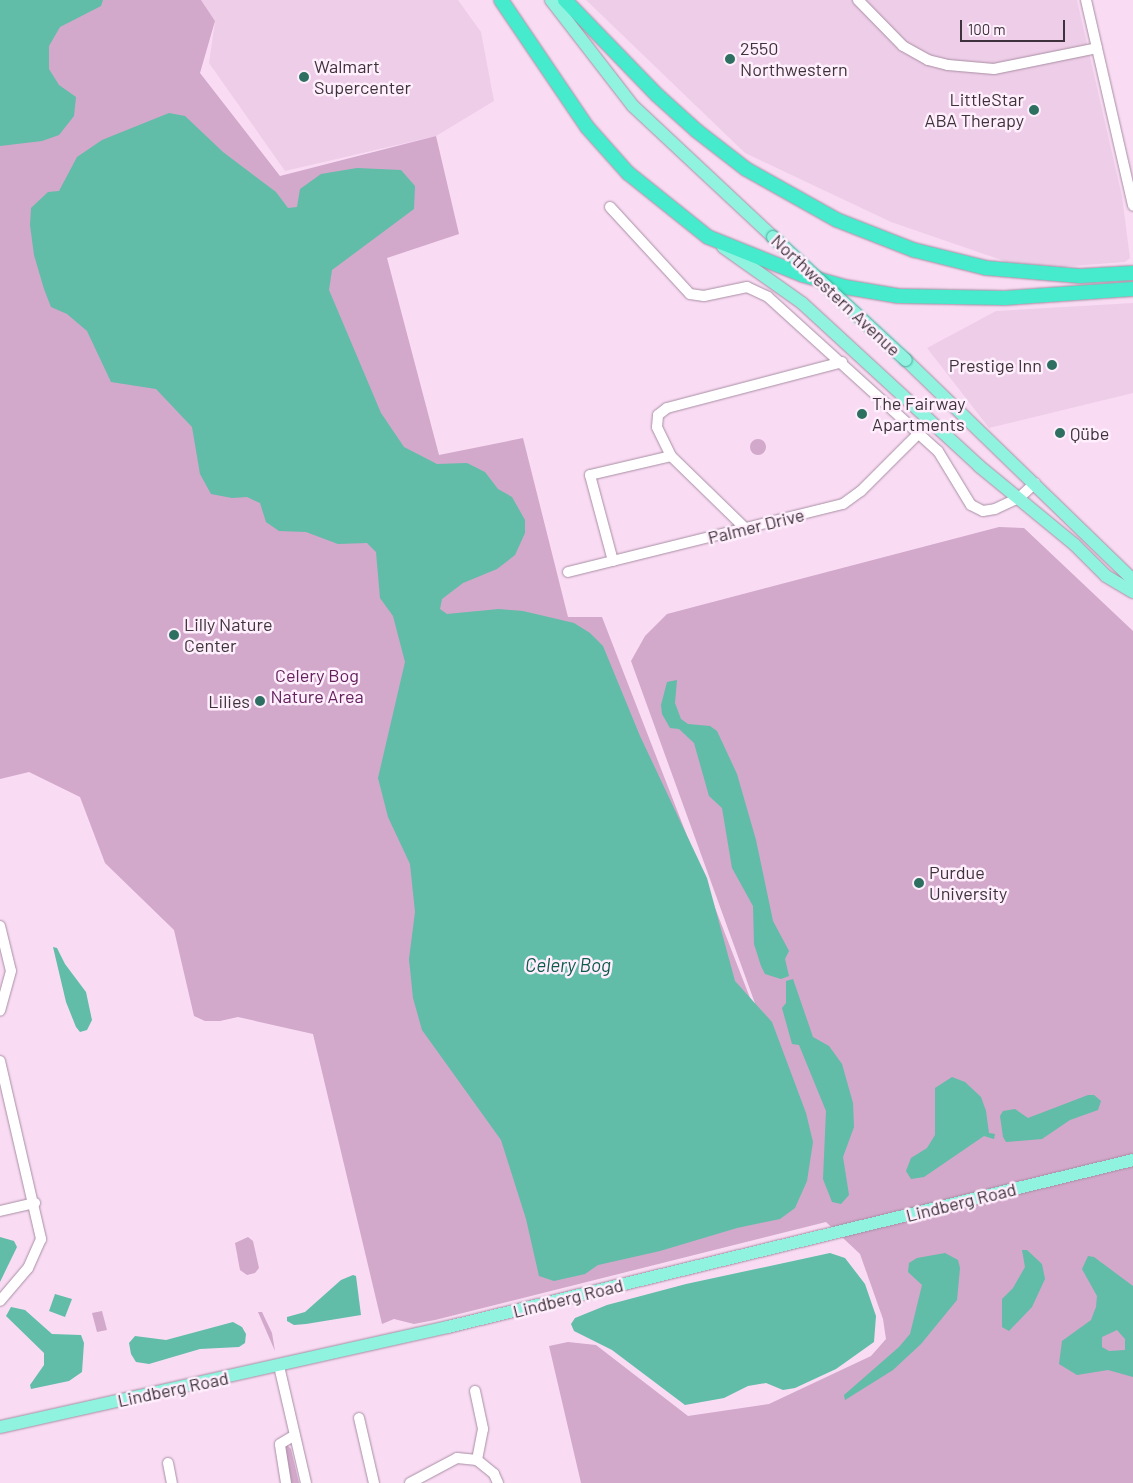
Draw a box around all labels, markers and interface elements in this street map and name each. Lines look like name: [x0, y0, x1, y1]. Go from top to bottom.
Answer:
scale bar: [963, 10, 1068, 42]
text: 100 m: [968, 20, 1006, 38]
place label: 2550 Northwestern: [740, 38, 848, 80]
marker: 2550 Northwestern: [724, 53, 736, 65]
place label: Walmart Supercenter: [314, 56, 411, 98]
marker: Walmart Supercenter: [298, 71, 310, 83]
place label: LittleStar ABA Therapy: [924, 89, 1024, 132]
marker: LittleStar ABA Therapy: [1028, 104, 1040, 116]
street label: Northwestern Avenue: [767, 230, 905, 360]
place label: Prestige Inn: [949, 354, 1042, 376]
marker: Prestige Inn: [1046, 359, 1058, 371]
place label: The Fairway Apartments: [872, 393, 966, 436]
marker: The Fairway Apartments: [856, 408, 868, 420]
place label: Qübe: [1070, 422, 1109, 444]
marker: Qübe: [1054, 427, 1066, 439]
street label: Palmer Drive: [706, 504, 806, 548]
place label: Lilly Nature Center: [184, 614, 273, 656]
marker: Lilly Nature Center: [168, 629, 180, 641]
park label: Celery Bog Nature Area: [270, 665, 364, 708]
place label: Lilies: [208, 690, 250, 712]
marker: Lilies: [254, 695, 266, 707]
place label: Purdue University: [929, 862, 1007, 904]
marker: Purdue University: [913, 877, 925, 889]
water label: Celery Bog: [525, 954, 611, 976]
street label: Lindberg Road: [904, 1178, 1018, 1226]
street label: Lindberg Road: [511, 1274, 625, 1322]
street label: Lindberg Road: [116, 1367, 230, 1411]

